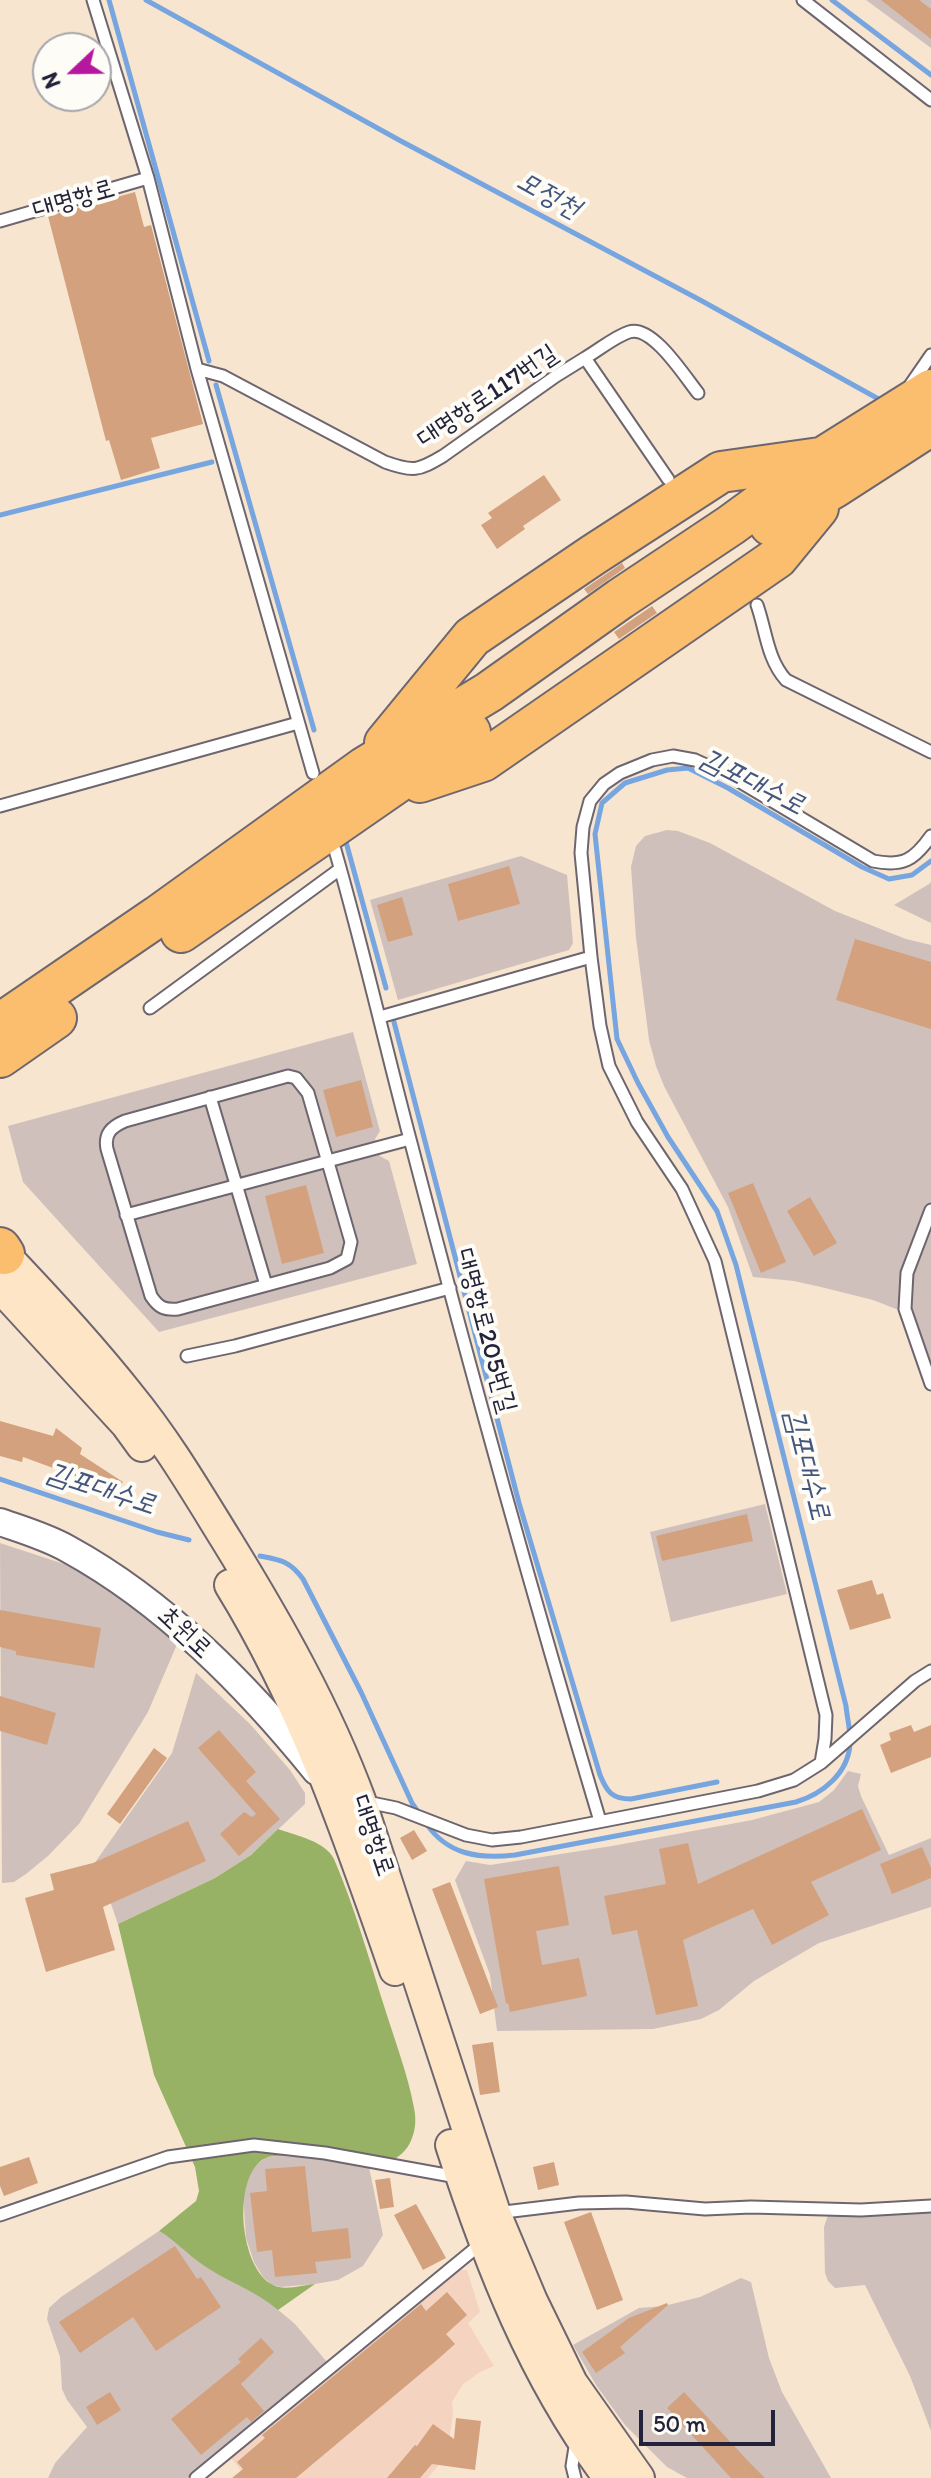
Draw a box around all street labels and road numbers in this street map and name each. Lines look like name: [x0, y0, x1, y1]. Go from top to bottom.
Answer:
street label: 대명항로: [29, 173, 119, 227]
street label: 대명항로117번길: [412, 339, 564, 455]
street label: 대명항로205번길: [448, 1245, 522, 1417]
street label: 초원로: [150, 1600, 218, 1666]
street label: 대명항로: [344, 1791, 400, 1881]

